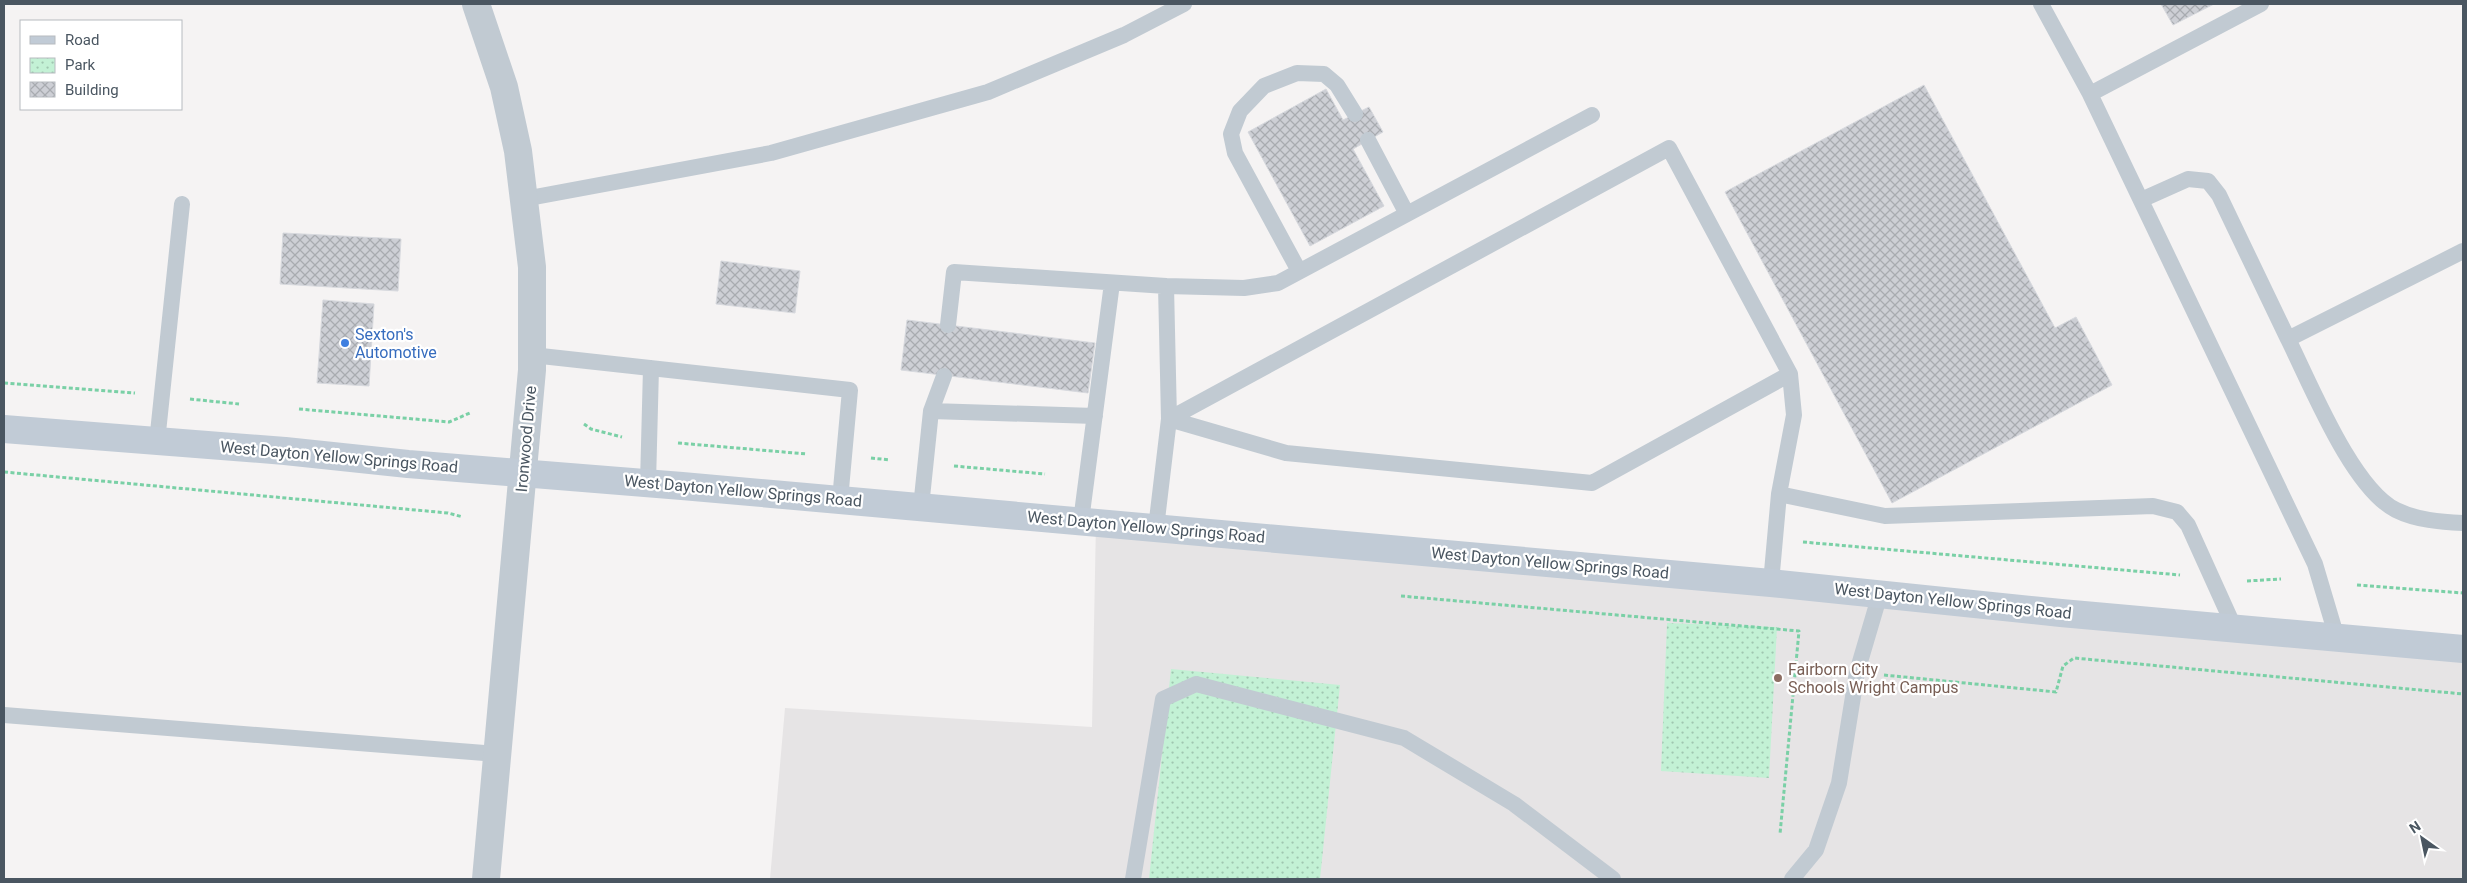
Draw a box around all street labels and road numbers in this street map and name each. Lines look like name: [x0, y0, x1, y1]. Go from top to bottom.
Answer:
street label: Ironwood Drive: [512, 385, 540, 493]
street label: West Dayton Yellow Springs Road: [219, 437, 459, 477]
street label: West Dayton Yellow Springs Road: [623, 471, 863, 511]
street label: West Dayton Yellow Springs Road: [1026, 507, 1266, 547]
street label: West Dayton Yellow Springs Road: [1430, 543, 1670, 583]
street label: West Dayton Yellow Springs Road: [1833, 579, 2073, 623]

